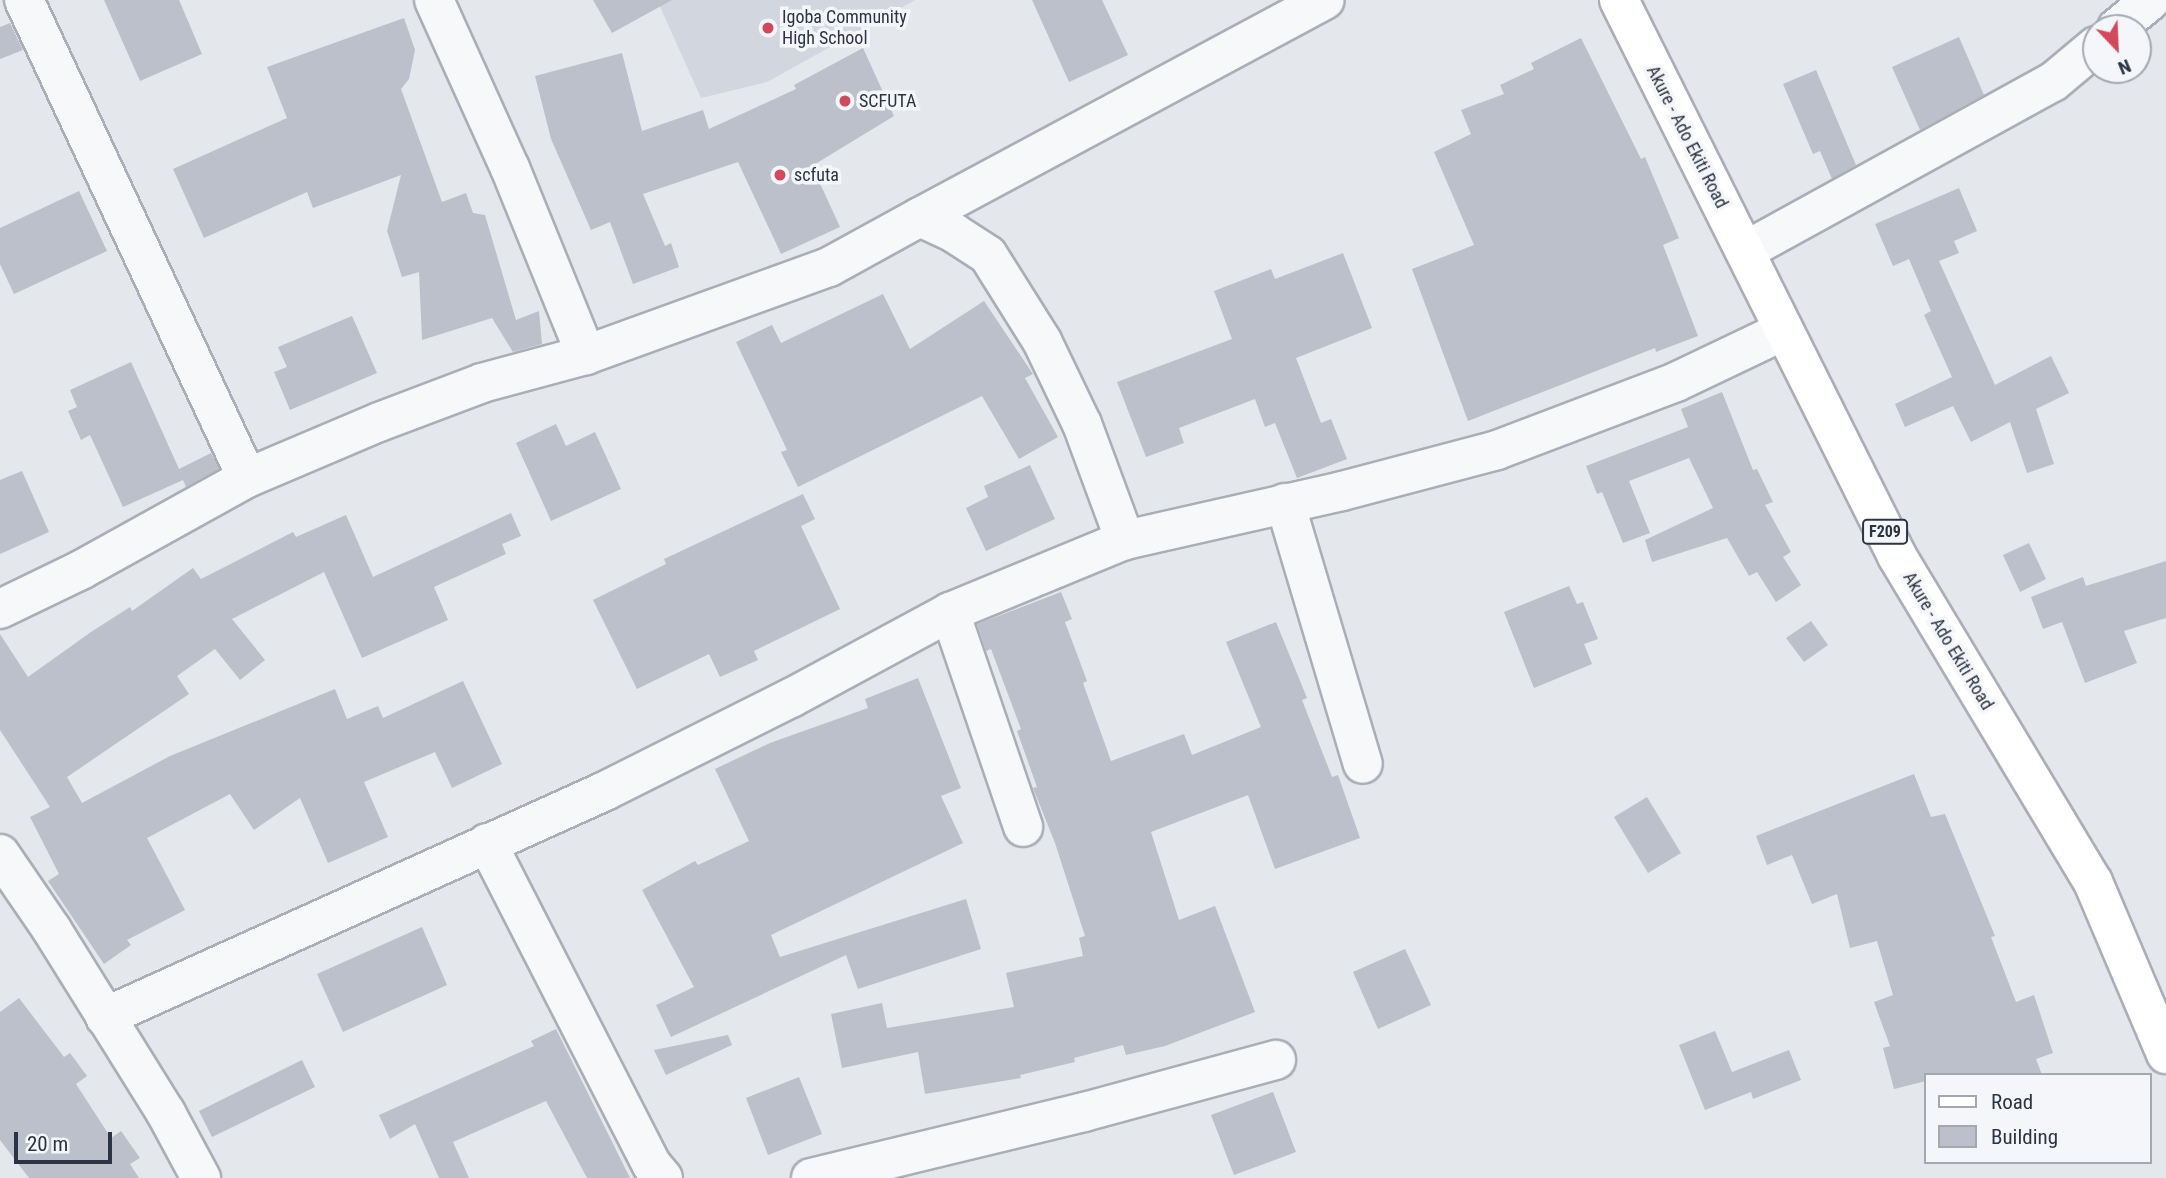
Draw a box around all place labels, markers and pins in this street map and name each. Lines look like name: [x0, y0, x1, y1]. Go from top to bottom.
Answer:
place label: Igoba Community High School: [782, 7, 907, 50]
marker: Igoba Community High School: [760, 20, 776, 36]
place label: SCFUTA: [859, 90, 916, 112]
marker: SCFUTA: [837, 93, 853, 109]
place label: scfuta: [794, 164, 839, 186]
marker: scfuta: [772, 167, 788, 183]

